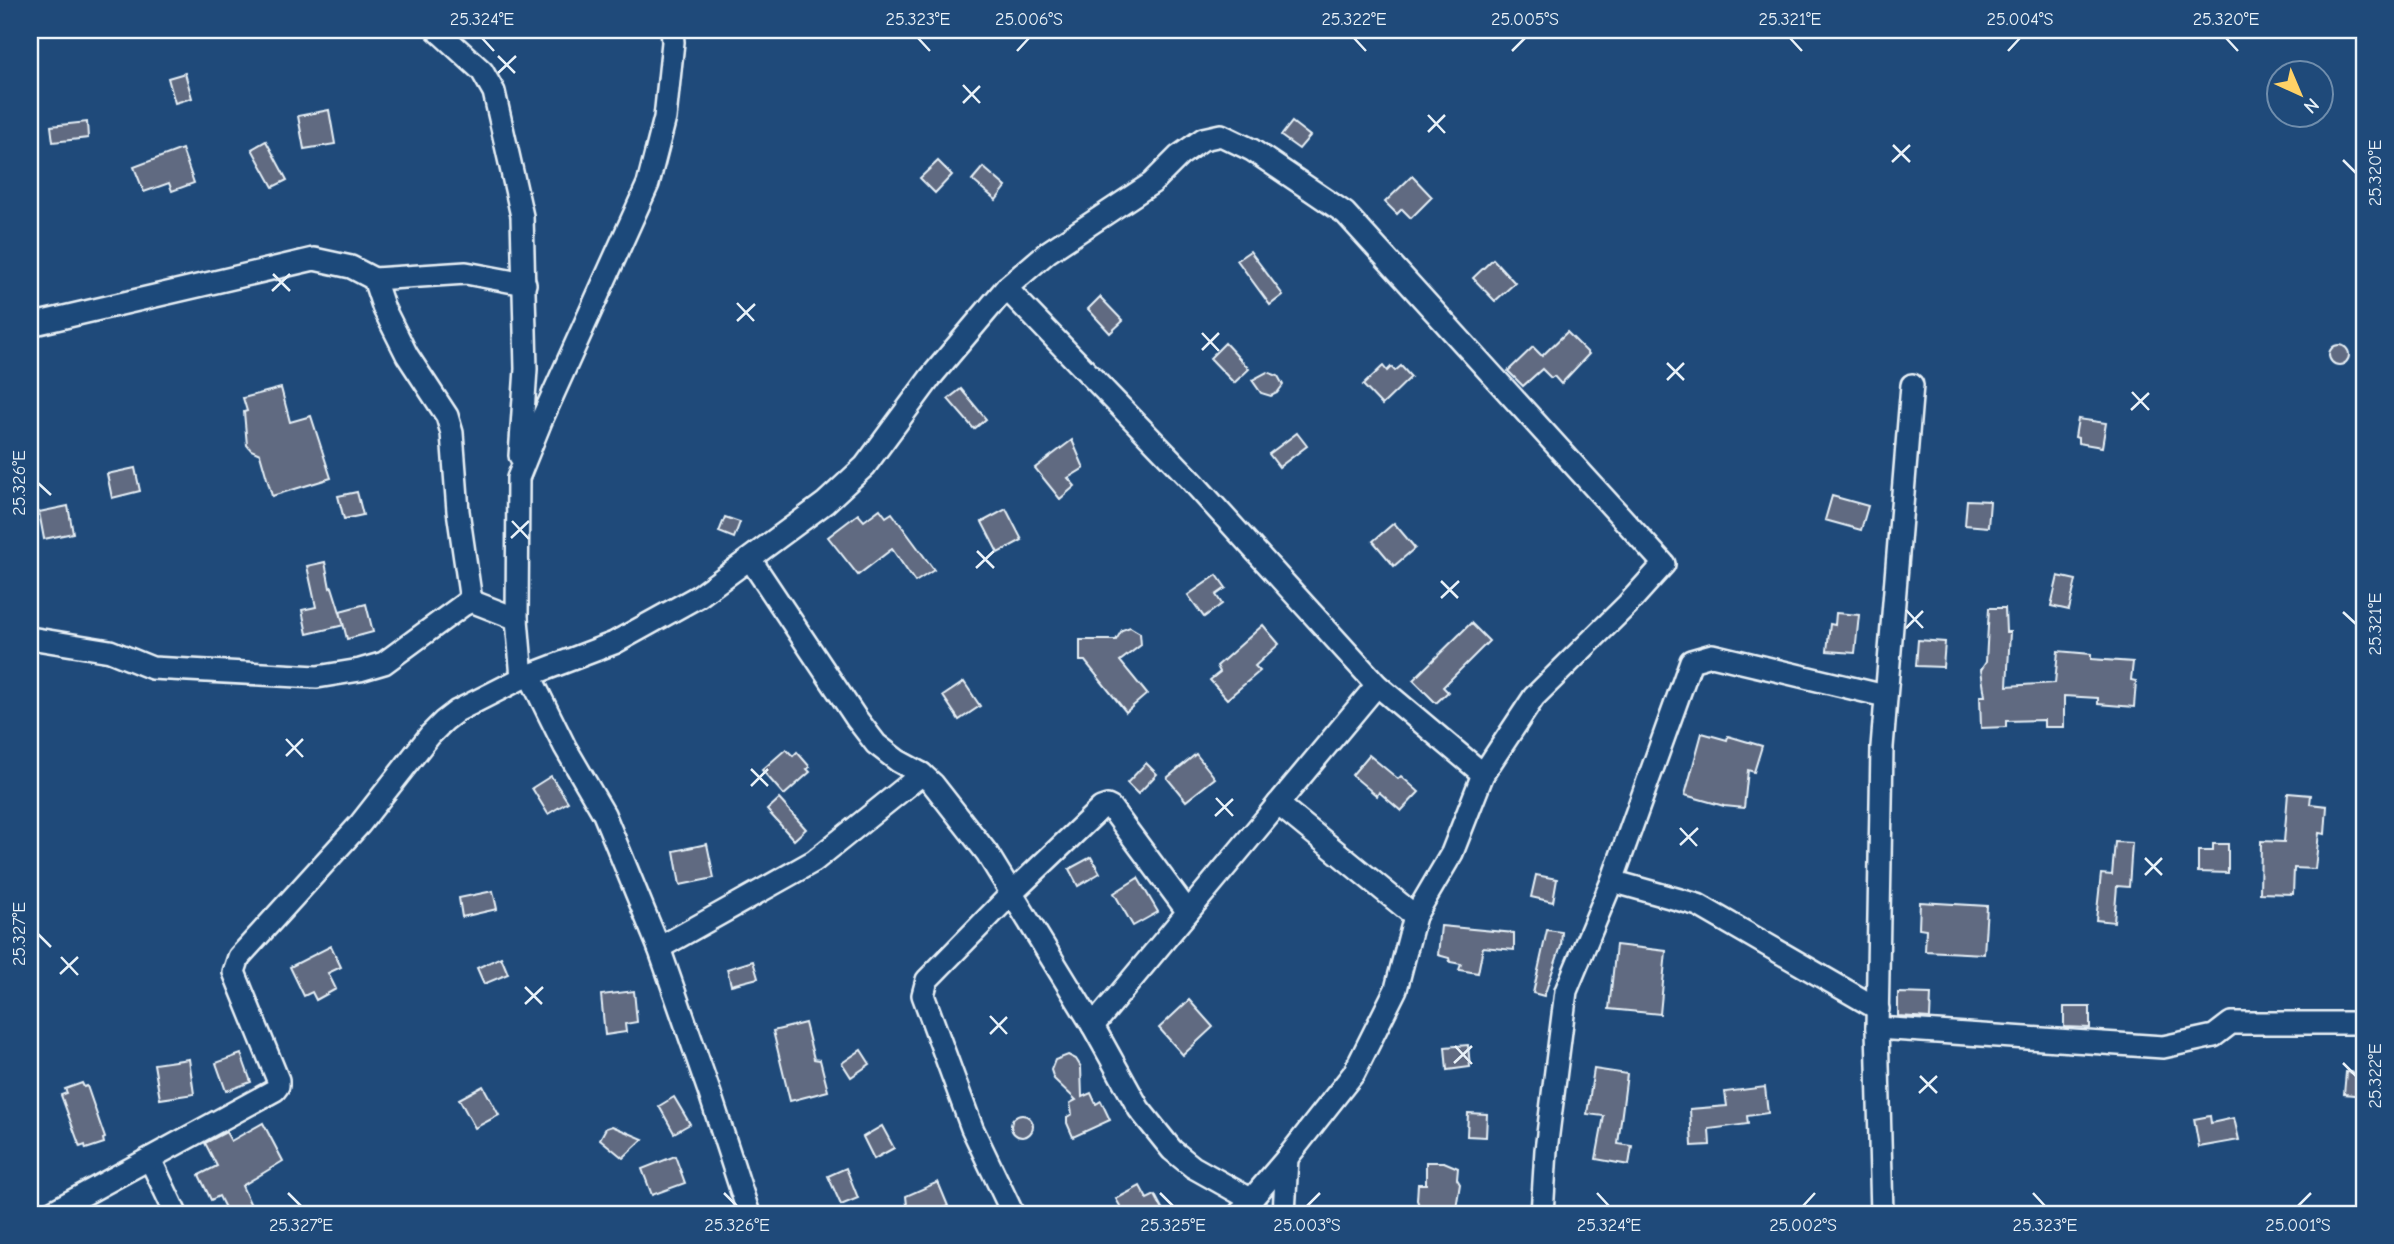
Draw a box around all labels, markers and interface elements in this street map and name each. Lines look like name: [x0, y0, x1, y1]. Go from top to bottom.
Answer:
text: 25.324°E: [450, 9, 514, 30]
text: 25.323°E: [886, 9, 951, 30]
text: 25.006°S: [995, 9, 1063, 30]
text: 25.322°E: [1321, 9, 1387, 30]
text: 25.005°S: [1491, 9, 1559, 30]
text: 25.321°E: [1759, 9, 1822, 30]
text: 25.004°S: [1987, 9, 2054, 30]
text: 25.320°E: [2193, 9, 2259, 30]
north arrow: [2264, 60, 2334, 130]
text: N: [2299, 93, 2323, 118]
text: 25.320°E: [2365, 140, 2386, 206]
text: 25.326°E: [9, 450, 30, 516]
text: 25.321°E: [2365, 592, 2386, 655]
text: 25.327°E: [9, 902, 30, 966]
text: 25.322°E: [2365, 1043, 2386, 1109]
text: 25.327°E: [269, 1215, 333, 1236]
text: 25.326°E: [704, 1215, 770, 1236]
text: 25.325°E: [1140, 1215, 1206, 1236]
text: 25.003°S: [1273, 1215, 1341, 1236]
text: 25.324°E: [1577, 1215, 1641, 1236]
text: 25.002°S: [1769, 1215, 1837, 1236]
text: 25.323°E: [2013, 1215, 2078, 1236]
text: 25.001°S: [2265, 1215, 2331, 1236]

